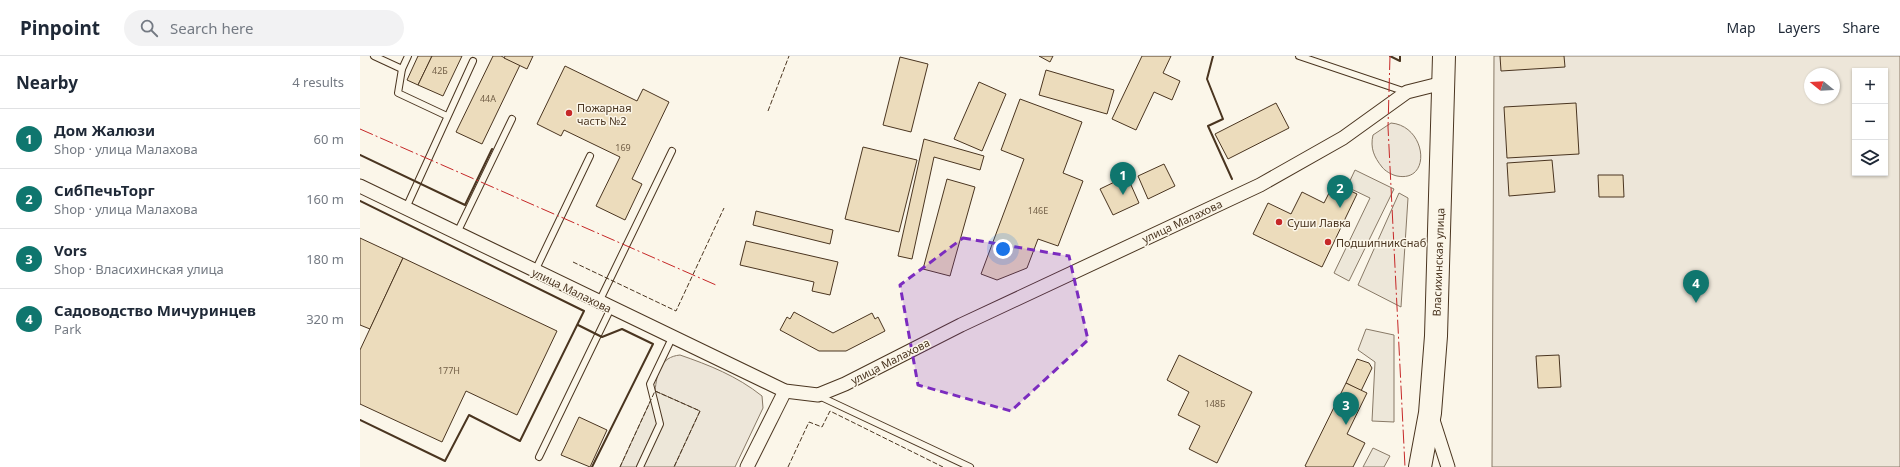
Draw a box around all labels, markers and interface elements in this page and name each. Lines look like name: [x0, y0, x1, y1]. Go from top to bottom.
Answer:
search box: [124, 10, 404, 46]
text: Pinpoint: [20, 15, 100, 41]
icon: search: [138, 17, 160, 39]
text: Search here: [170, 18, 253, 38]
text: Map: [1727, 18, 1756, 37]
text: Layers: [1778, 18, 1820, 37]
text: Share: [1842, 18, 1880, 37]
house number: 42Б: [432, 64, 448, 77]
north arrow: [1804, 68, 1840, 104]
map controls: [1852, 68, 1888, 176]
button: +: [1852, 68, 1888, 104]
text: Nearby: [16, 71, 78, 94]
text: 4 results: [292, 73, 344, 91]
house number: 44А: [480, 92, 496, 105]
place label: Пожарная часть №2: [577, 100, 632, 128]
button: −: [1852, 104, 1888, 140]
marker: Пожарная часть №2: [564, 108, 574, 118]
text: Дом Жалюзи: [54, 120, 155, 140]
text: 1: [25, 130, 33, 148]
text: 60 m: [314, 130, 344, 148]
text: Shop · улица Малахова: [54, 140, 198, 158]
button: layers: [1852, 140, 1888, 176]
house number: 169: [615, 141, 631, 154]
pin: 1: [1110, 162, 1136, 195]
pin: 2: [1327, 175, 1353, 208]
text: СибПечьТорг: [54, 180, 155, 200]
text: 2: [25, 190, 33, 208]
text: 160 m: [306, 190, 344, 208]
street label: улица Малахова: [1140, 196, 1224, 246]
text: Shop · улица Малахова: [54, 200, 198, 218]
house number: 146Е: [1028, 204, 1048, 217]
street label: Власихинская улица: [1429, 207, 1447, 317]
place label: Суши Лавка: [1287, 215, 1351, 230]
marker: Суши Лавка: [1274, 217, 1284, 227]
place label: ПодшипникСнаб: [1336, 235, 1427, 250]
marker: ПодшипникСнаб: [1323, 237, 1333, 247]
your location: [993, 239, 1013, 259]
text: Vors: [54, 240, 87, 260]
text: 3: [25, 250, 33, 268]
text: 180 m: [306, 250, 344, 268]
text: Shop · Власихинская улица: [54, 260, 224, 278]
street label: улица Малахова: [530, 264, 614, 316]
pin: 4: [1683, 270, 1709, 303]
text: Садоводство Мичуринцев: [54, 300, 256, 320]
text: 4: [25, 310, 33, 328]
text: 320 m: [306, 310, 344, 328]
text: Park: [54, 320, 81, 338]
street label: улица Малахова: [848, 335, 932, 387]
house number: 177Н: [438, 364, 460, 377]
pin: 3: [1333, 392, 1359, 425]
house number: 148Б: [1205, 397, 1226, 410]

